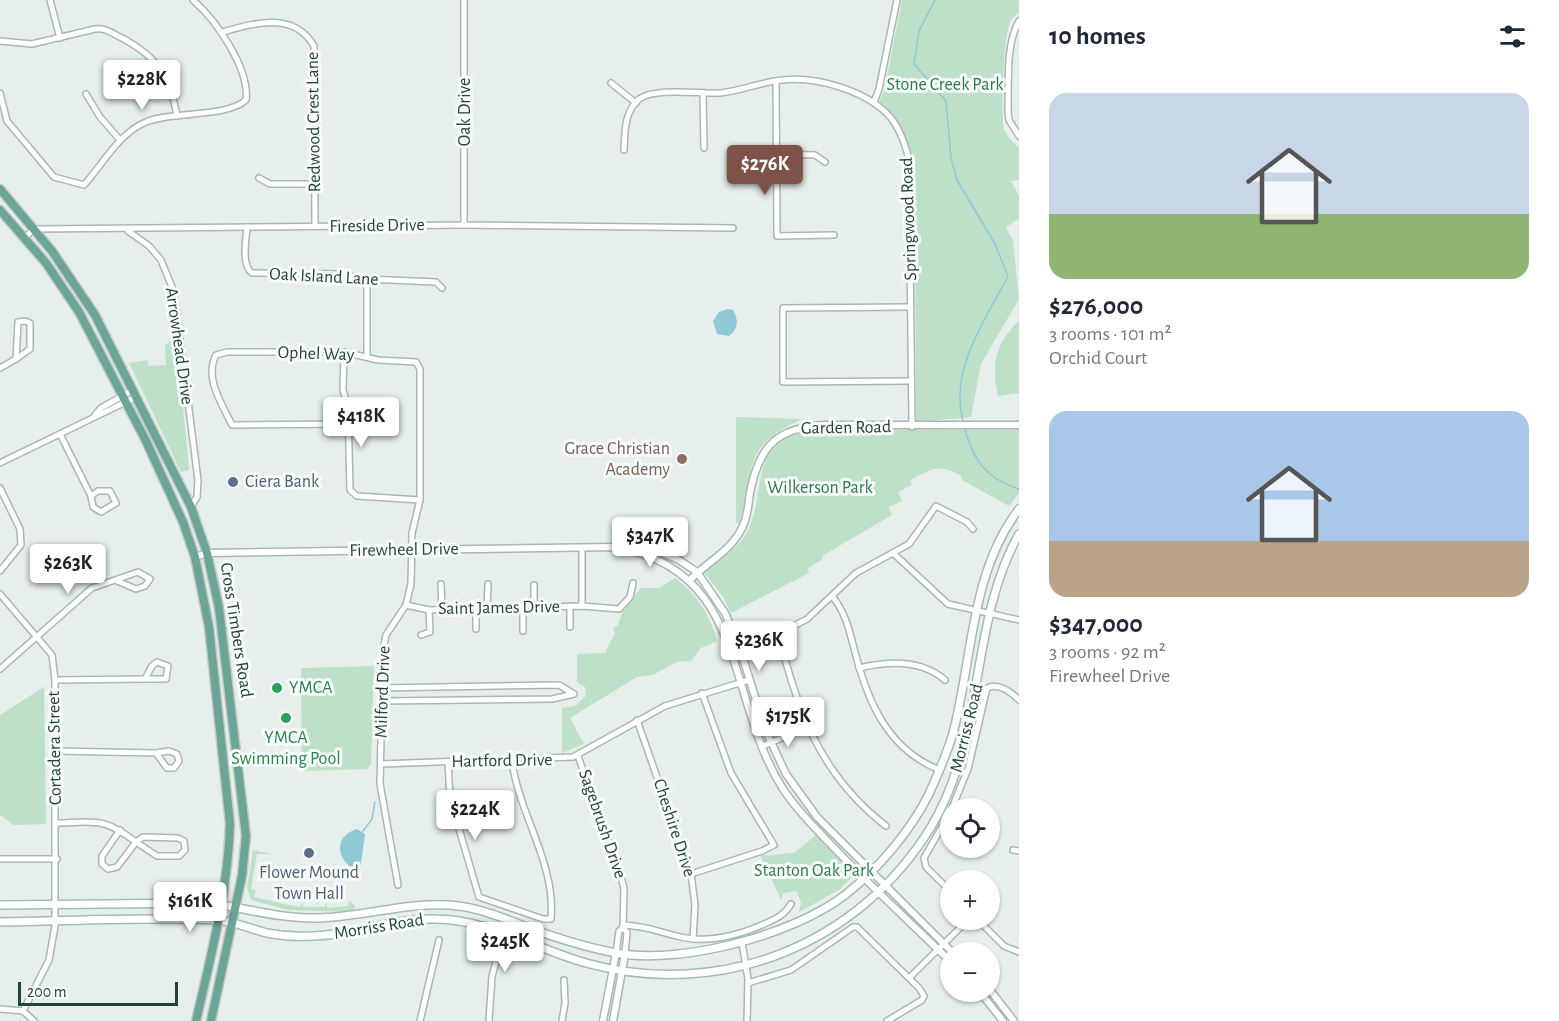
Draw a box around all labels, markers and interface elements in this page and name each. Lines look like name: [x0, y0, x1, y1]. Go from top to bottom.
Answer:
icon: filters: [1496, 20, 1529, 53]
text: 10 homes: [1049, 23, 1146, 49]
street label: Redwood Crest Lane: [304, 52, 324, 192]
pin: $228K: [100, 60, 184, 111]
text: $228K: [117, 69, 167, 89]
park label: Stone Creek Park: [887, 76, 1004, 94]
street label: Oak Drive: [456, 78, 474, 146]
icon: home: [1235, 132, 1343, 240]
pin: $276K: [723, 145, 807, 196]
text: $276K: [741, 154, 789, 174]
street label: Springwood Road: [898, 157, 920, 281]
street label: Fireside Drive: [329, 216, 425, 236]
street label: Oak Island Lane: [269, 265, 379, 289]
street label: Arrowhead Drive: [162, 286, 196, 406]
text: $276,000: [1049, 293, 1143, 319]
text: 3 rooms · 101 m²: [1049, 324, 1172, 344]
street label: Ophel Way: [277, 344, 355, 364]
text: Orchid Court: [1049, 348, 1147, 368]
pin: $418K: [319, 397, 403, 448]
text: $418K: [337, 406, 385, 426]
street label: Garden Road: [801, 418, 891, 438]
place label: Grace Christian Academy: [565, 440, 670, 479]
icon: home: [1235, 450, 1343, 558]
marker: Grace Christian Academy: [675, 452, 689, 466]
place label: Ciera Bank: [245, 473, 320, 491]
marker: Ciera Bank: [226, 475, 240, 489]
park label: Wilkerson Park: [767, 479, 874, 497]
pin: $347K: [608, 517, 692, 568]
text: $347K: [626, 526, 674, 546]
street label: Firewheel Drive: [349, 540, 459, 560]
pin: $263K: [26, 544, 110, 595]
text: $263K: [44, 553, 92, 573]
street label: Cross Timbers Road: [216, 561, 256, 699]
street label: Saint James Drive: [438, 598, 560, 618]
text: $347,000: [1049, 611, 1143, 637]
pin: $236K: [717, 621, 801, 672]
text: $236K: [735, 630, 783, 650]
text: 3 rooms · 92 m²: [1049, 642, 1166, 662]
street label: Milford Drive: [372, 646, 394, 738]
text: Firewheel Drive: [1049, 666, 1170, 686]
place label: YMCA: [289, 679, 333, 697]
marker: YMCA: [270, 681, 284, 695]
street label: Morriss Road: [947, 682, 987, 774]
street label: Cortadera Street: [45, 690, 65, 805]
pin: $175K: [746, 697, 830, 748]
text: $175K: [765, 706, 811, 726]
marker: YMCA Swimming Pool: [279, 711, 293, 725]
place label: YMCA Swimming Pool: [231, 729, 341, 768]
street label: Hartford Drive: [451, 751, 553, 771]
street label: Sagebrush Drive: [575, 767, 629, 881]
street label: Cheshire Drive: [650, 777, 698, 879]
pin: $224K: [433, 790, 517, 841]
map controls: [940, 798, 1000, 1002]
button: locate: [940, 798, 1000, 858]
text: $224K: [450, 799, 500, 819]
marker: Flower Mound Town Hall: [302, 846, 316, 860]
park label: Stanton Oak Park: [754, 862, 875, 880]
place label: Flower Mound Town Hall: [259, 864, 359, 903]
button: +: [940, 870, 1000, 930]
pin: $161K: [148, 882, 232, 933]
text: $161K: [168, 891, 212, 911]
street label: Morriss Road: [333, 911, 425, 943]
pin: $245K: [463, 922, 547, 973]
text: $245K: [481, 931, 529, 951]
button: −: [940, 942, 1000, 1002]
scale bar: [18, 979, 178, 1006]
text: 200 m: [27, 984, 67, 1000]

